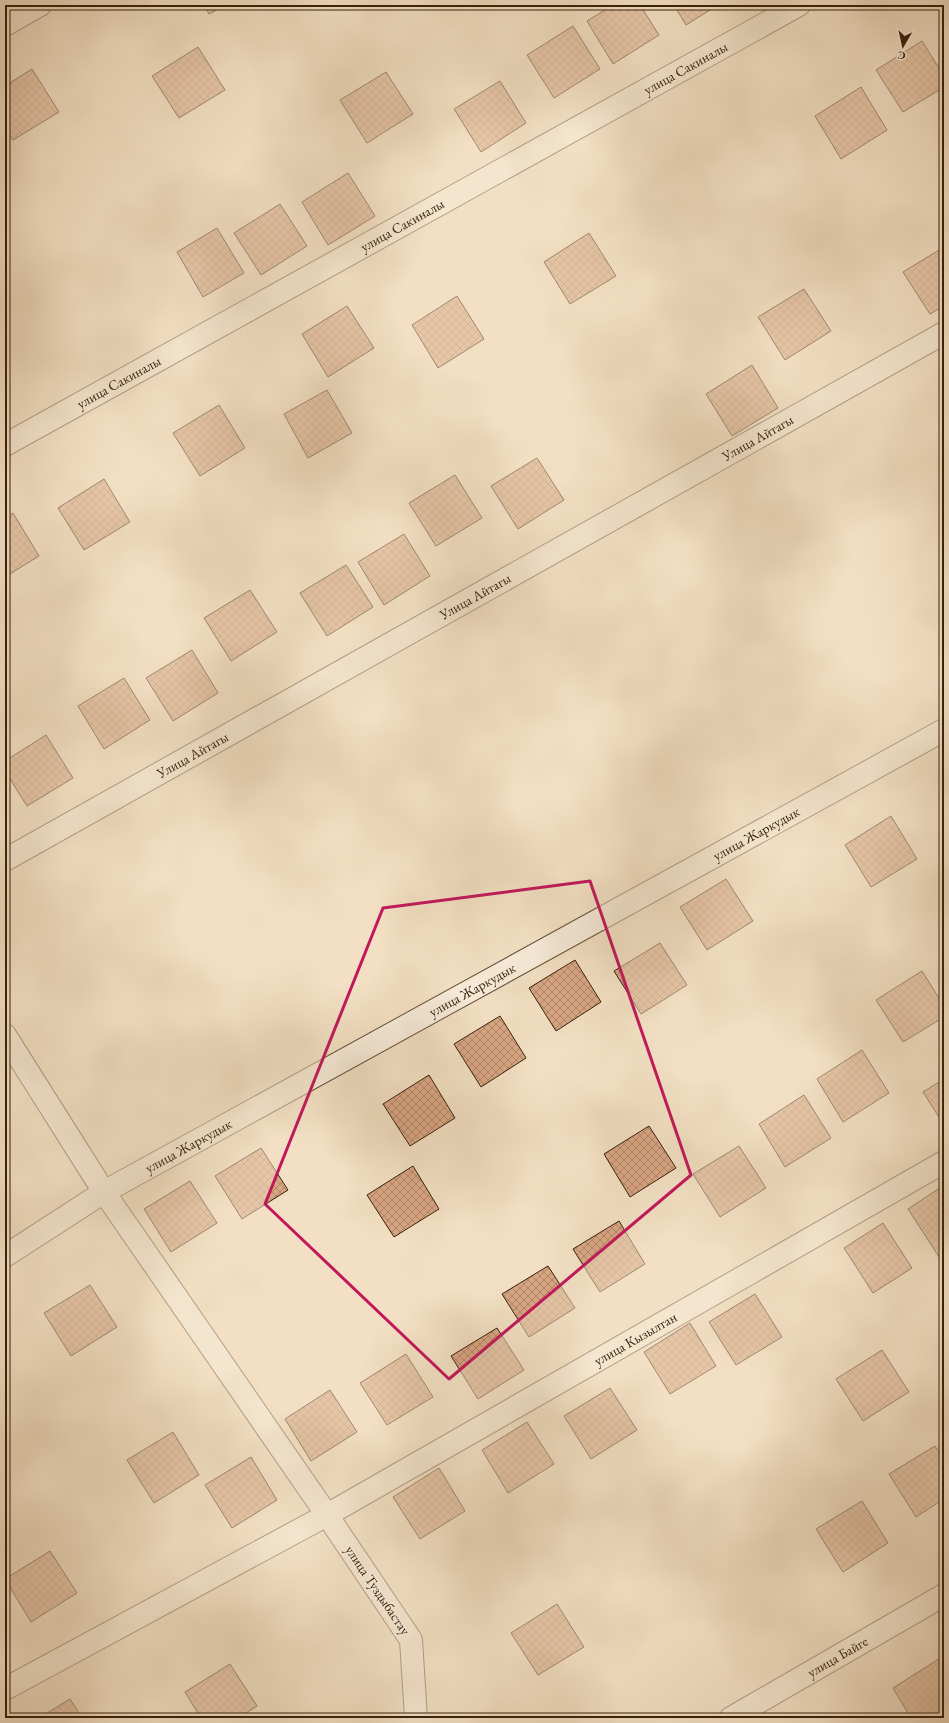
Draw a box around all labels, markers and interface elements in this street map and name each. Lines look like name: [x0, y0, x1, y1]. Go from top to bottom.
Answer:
north arrow: [883, 26, 923, 66]
street label: улица Сакиналы: [640, 37, 731, 98]
text: С: [896, 48, 906, 63]
street label: улица Сакиналы: [357, 194, 448, 255]
street label: улица Сакиналы: [74, 351, 164, 412]
street label: Улица Айтагы: [718, 410, 797, 465]
street label: Улица Айтагы: [435, 569, 514, 624]
street label: Улица Айтагы: [153, 727, 232, 783]
street label: улица Жаркудык: [709, 802, 803, 864]
street label: улица Жаркудык: [426, 958, 519, 1021]
street label: улица Жаркудык: [142, 1114, 235, 1177]
street label: улица Кызылтан: [591, 1308, 680, 1369]
street label: улица Туздыбастау: [341, 1542, 415, 1639]
street label: улица Байге: [804, 1632, 872, 1681]

